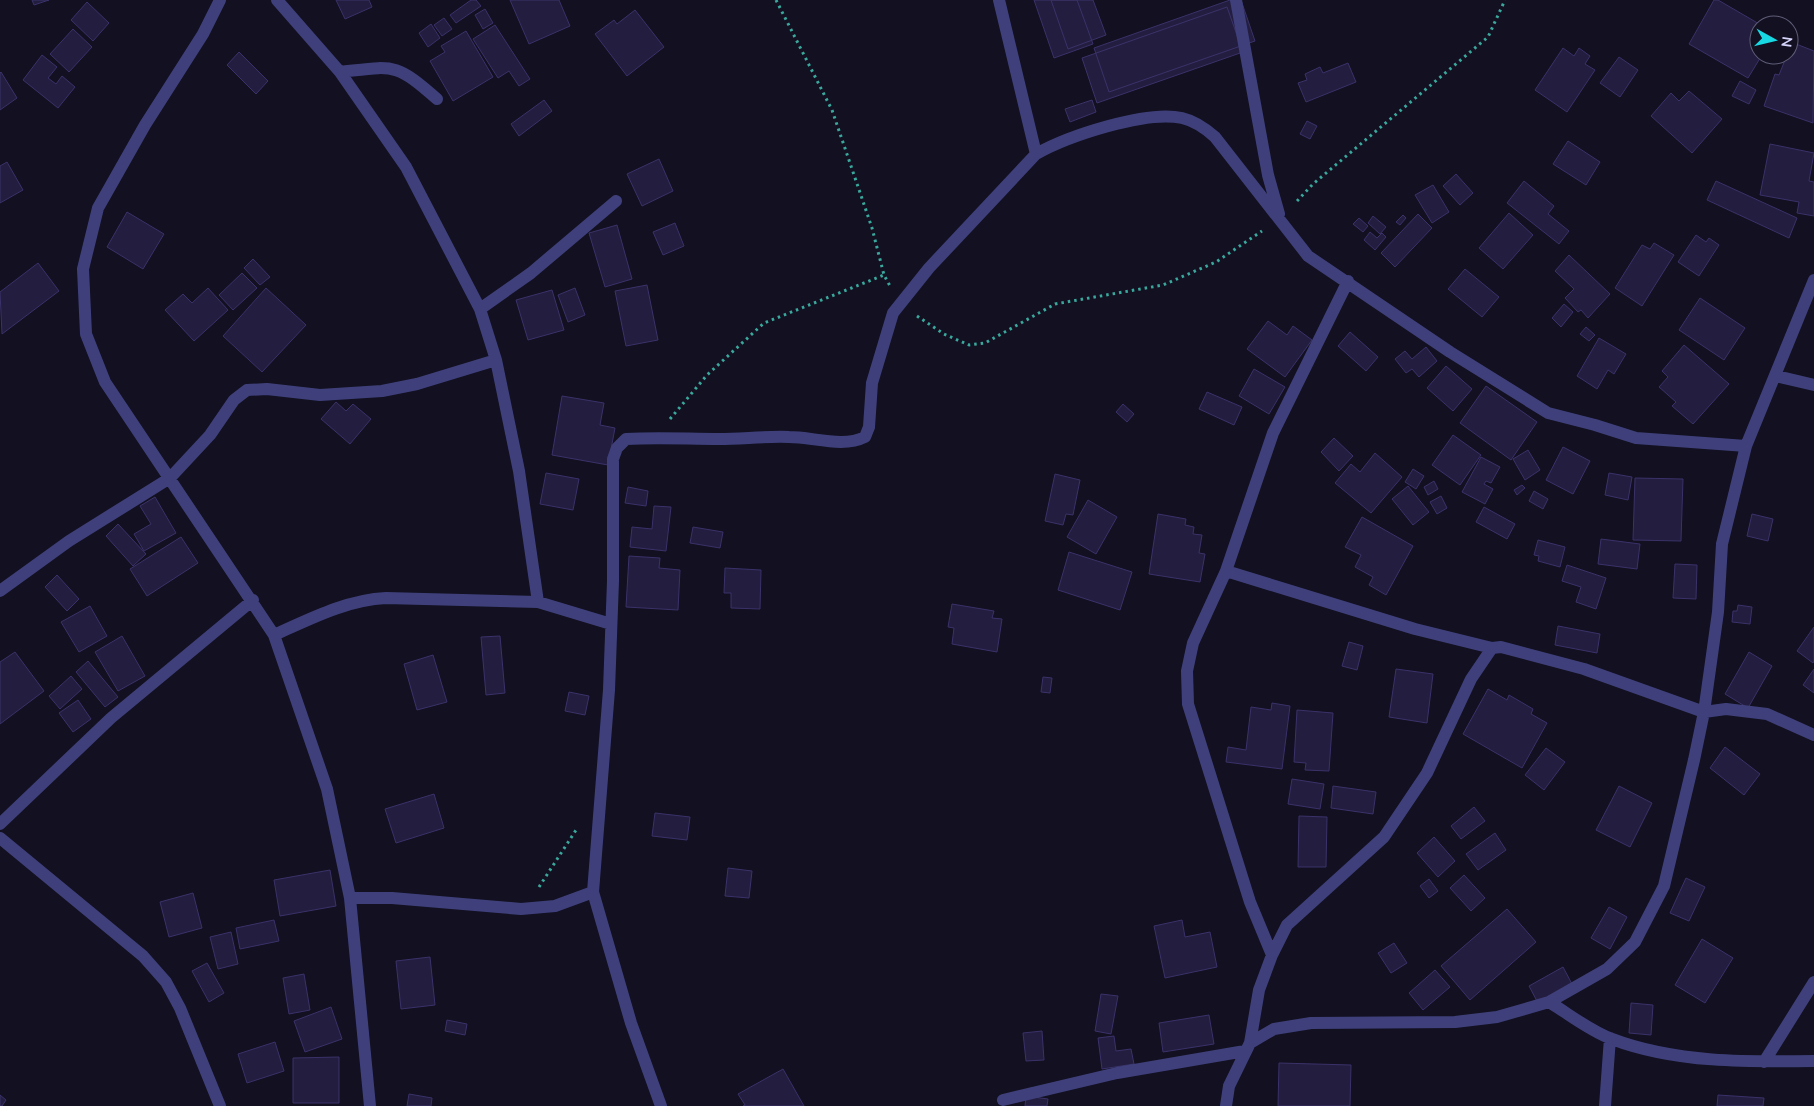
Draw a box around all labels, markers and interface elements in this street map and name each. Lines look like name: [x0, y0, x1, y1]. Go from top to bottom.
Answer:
north arrow: [1749, 15, 1799, 65]
text: N: [1777, 35, 1797, 48]

